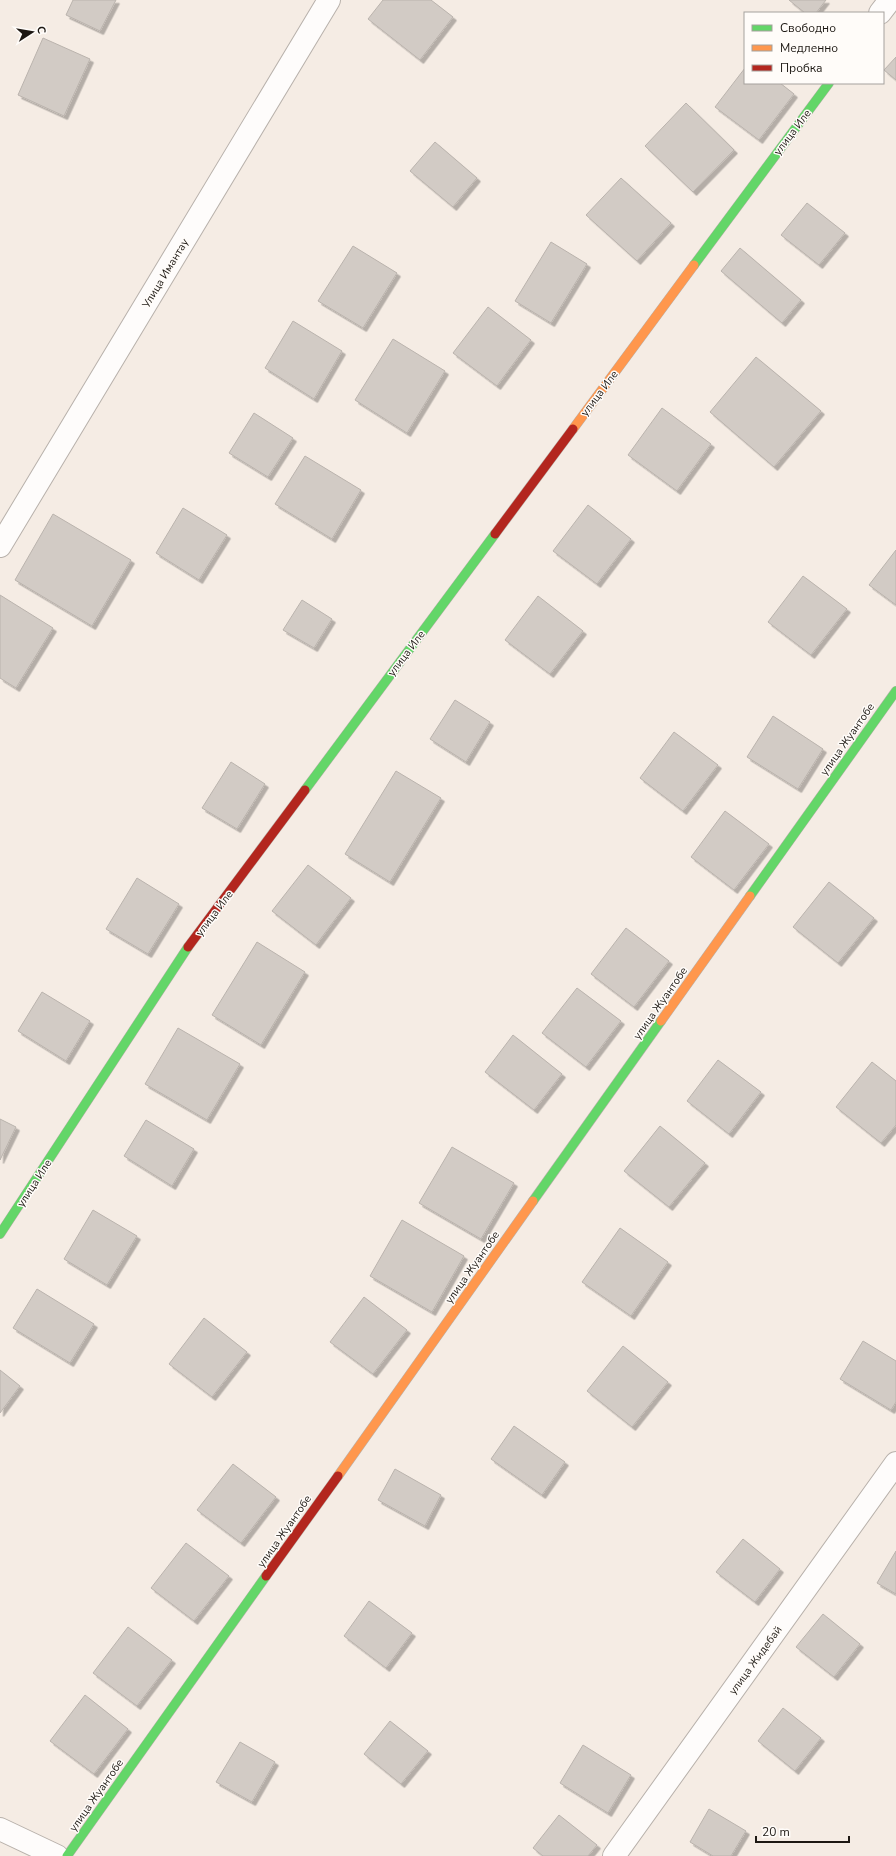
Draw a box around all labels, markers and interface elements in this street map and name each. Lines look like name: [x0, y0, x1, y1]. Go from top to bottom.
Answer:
north arrow: [12, 12, 52, 52]
legend: [744, 12, 884, 84]
text: Свободно: [780, 20, 836, 36]
text: С: [33, 25, 50, 36]
text: Медленно: [780, 40, 838, 56]
text: Пробка: [780, 60, 823, 76]
street label: улица Иле: [770, 106, 815, 158]
street label: Улица Имантау: [138, 236, 192, 312]
street label: улица Иле: [577, 367, 622, 419]
street label: улица Иле: [384, 627, 429, 679]
street label: улица Жуантобе: [817, 700, 878, 778]
street label: улица Иле: [192, 887, 237, 939]
street label: улица Жуантобе: [630, 964, 691, 1042]
street label: улица Иле: [13, 1157, 55, 1210]
street label: улица Жуантобе: [442, 1228, 503, 1306]
street label: улица Жуантобе: [254, 1492, 315, 1570]
street label: улица Жидебай: [725, 1623, 785, 1698]
street label: улица Жуантобе: [66, 1756, 127, 1834]
scale bar: [756, 1818, 849, 1844]
text: 20 m: [762, 1824, 790, 1840]

